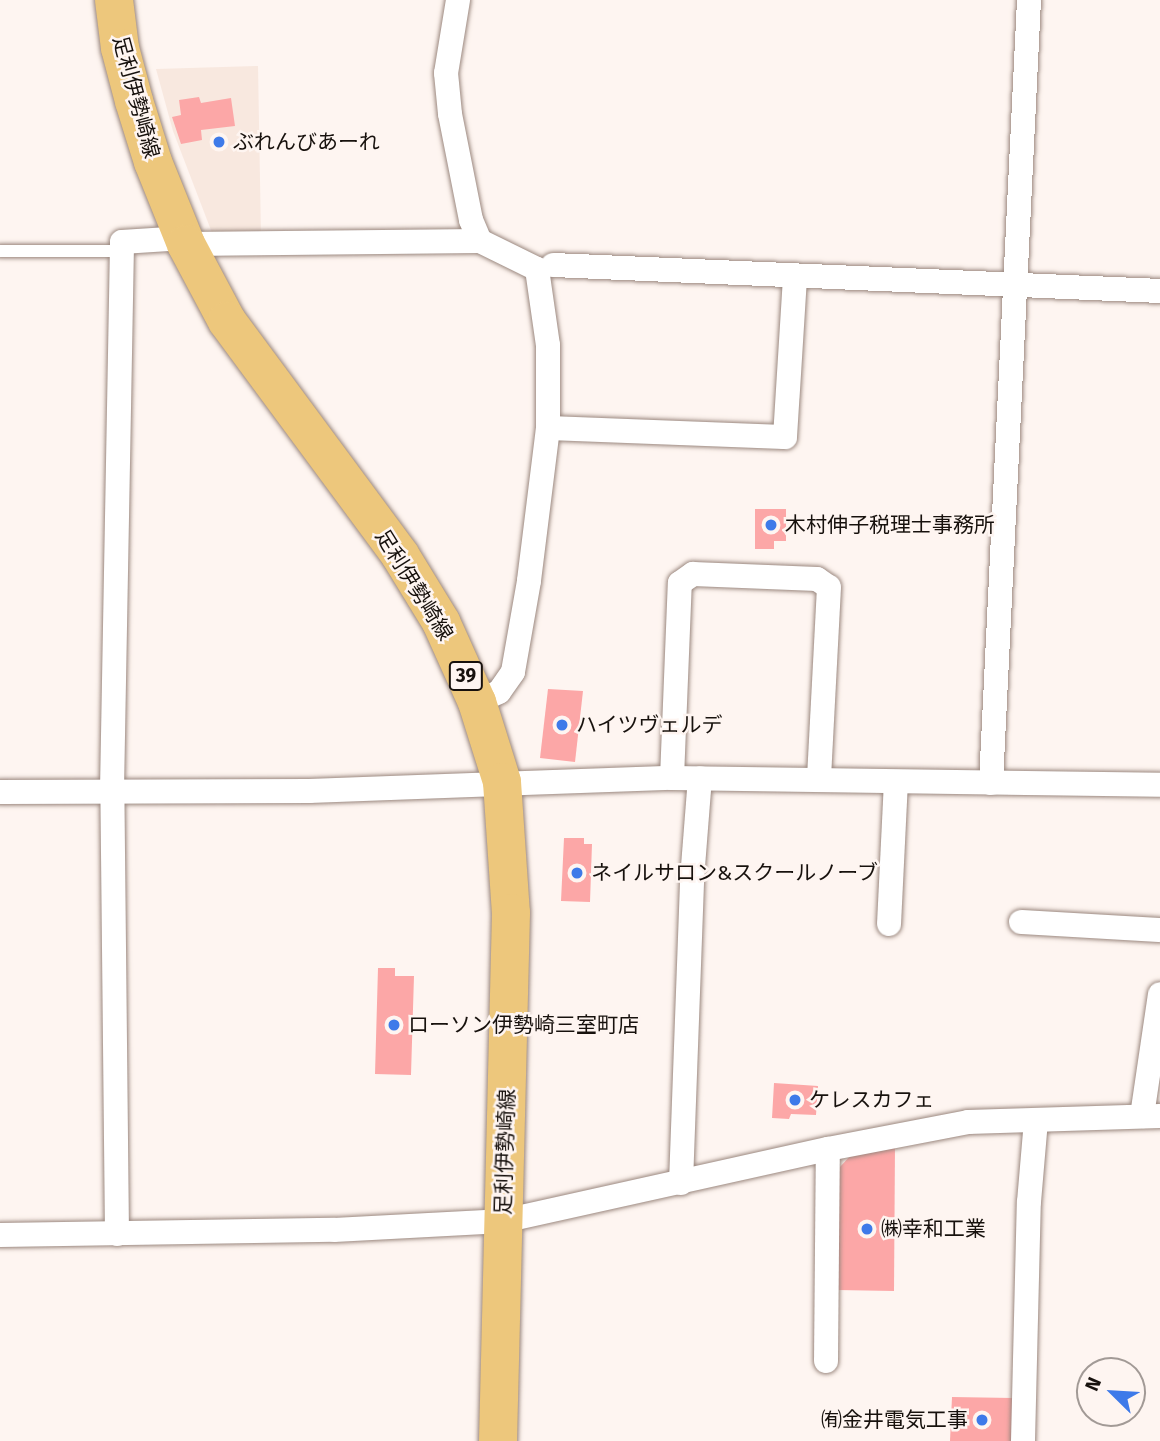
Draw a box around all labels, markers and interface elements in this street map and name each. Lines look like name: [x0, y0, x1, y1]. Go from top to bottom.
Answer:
street label: 足利伊勢崎線: [108, 33, 164, 161]
place label: ぶれんびあーれ: [233, 129, 380, 155]
marker: ぶれんびあーれ: [211, 134, 227, 150]
place label: 木村伸子税理士事務所: [785, 512, 995, 538]
marker: 木村伸子税理士事務所: [763, 517, 779, 533]
street label: 足利伊勢崎線: [370, 525, 458, 645]
road number: 39: [448, 660, 484, 692]
place label: ハイツヴェルデ: [576, 712, 723, 738]
marker: ハイツヴェルデ: [554, 717, 570, 733]
place label: ネイルサロン&スクールノーブ: [591, 860, 879, 886]
marker: ネイルサロン&スクールノーブ: [569, 865, 585, 881]
place label: ローソン伊勢崎三室町店: [408, 1012, 639, 1038]
marker: ローソン伊勢崎三室町店: [386, 1017, 402, 1033]
place label: ケレスカフェ: [809, 1087, 935, 1113]
street label: 足利伊勢崎線: [490, 1089, 520, 1215]
marker: ケレスカフェ: [787, 1092, 803, 1108]
place label: ㈱幸和工業: [881, 1216, 986, 1242]
marker: ㈱幸和工業: [859, 1221, 875, 1237]
north arrow: [1076, 1357, 1146, 1427]
text: N: [1080, 1374, 1106, 1395]
place label: ㈲金井電気工事: [821, 1407, 968, 1433]
marker: ㈲金井電気工事: [974, 1412, 990, 1428]

